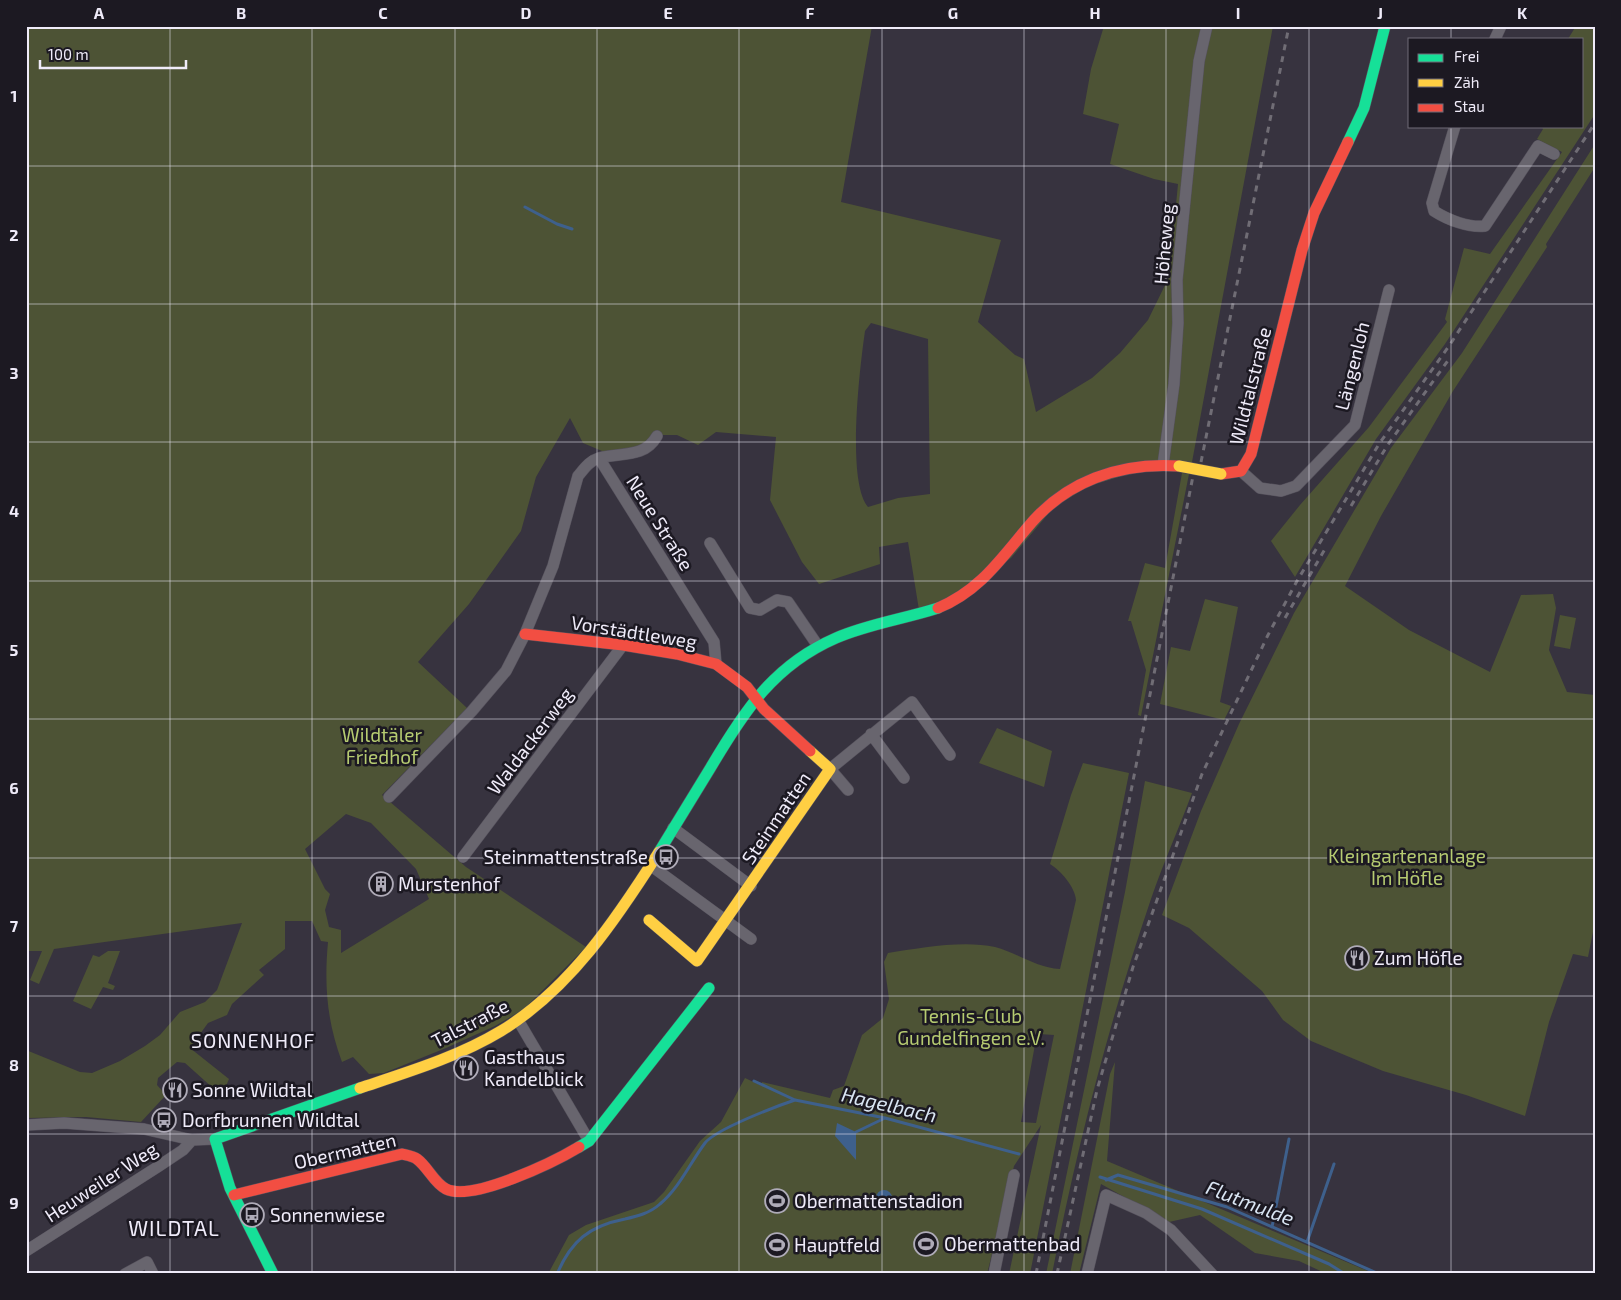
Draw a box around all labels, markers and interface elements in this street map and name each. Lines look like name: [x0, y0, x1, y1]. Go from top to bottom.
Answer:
text: A: [94, 3, 105, 22]
text: B: [236, 3, 246, 22]
text: C: [378, 3, 388, 22]
text: D: [521, 3, 532, 22]
text: E: [663, 3, 673, 22]
text: F: [806, 3, 815, 22]
text: G: [948, 3, 958, 22]
text: H: [1089, 3, 1101, 22]
text: I: [1236, 3, 1240, 22]
text: J: [1377, 3, 1383, 22]
text: K: [1517, 3, 1528, 22]
scale bar: [40, 38, 186, 70]
legend: [1408, 38, 1584, 128]
text: 100 m: [48, 45, 89, 63]
text: Frei: [1454, 47, 1479, 65]
text: Zäh: [1454, 73, 1479, 91]
text: 1: [11, 86, 17, 105]
text: Stau: [1454, 97, 1485, 115]
street label: Höheweg: [1149, 202, 1179, 285]
text: 2: [9, 225, 19, 244]
street label: Längenloh: [1329, 319, 1374, 413]
street label: Wildtalstraße: [1224, 325, 1275, 447]
text: 3: [9, 363, 19, 382]
street label: Neue Straße: [622, 471, 699, 575]
text: 4: [9, 501, 19, 520]
street label: Vorstädtleweg: [570, 610, 699, 653]
text: 5: [10, 640, 19, 659]
street label: Waldackerweg: [482, 682, 578, 799]
park label: Wildtäler Friedhof: [342, 723, 423, 768]
street label: Steinmatten: [736, 767, 815, 868]
text: 6: [9, 778, 19, 797]
bus stop icon: Steinmattenstraße: [653, 844, 679, 870]
park label: Kleingartenanlage Im Höfle: [1328, 844, 1486, 889]
place label: Steinmattenstraße: [483, 845, 648, 868]
building icon: Murstenhof: [368, 871, 394, 897]
place label: Murstenhof: [398, 872, 501, 895]
text: 7: [10, 916, 19, 935]
restaurant icon: Zum Höfle: [1344, 945, 1370, 971]
place label: Zum Höfle: [1374, 946, 1463, 969]
street label: Talstraße: [427, 993, 512, 1052]
park label: Tennis-Club Gundelfingen e.V.: [897, 1004, 1045, 1049]
district label: SONNENHOF: [191, 1028, 315, 1052]
place label: Gasthaus Kandelblick: [484, 1045, 584, 1090]
text: 8: [9, 1055, 19, 1074]
restaurant icon: Gasthaus Kandelblick: [453, 1055, 479, 1081]
restaurant icon: Sonne Wildtal: [162, 1077, 188, 1103]
place label: Sonne Wildtal: [192, 1078, 313, 1101]
water label: Hagelbach: [839, 1081, 939, 1127]
bus stop icon: Dorfbrunnen Wildtal: [151, 1107, 177, 1133]
place label: Dorfbrunnen Wildtal: [182, 1108, 360, 1131]
street label: Obermatten: [292, 1128, 398, 1173]
street label: Heuweiler Weg: [40, 1136, 162, 1227]
water label: Flutmulde: [1203, 1174, 1298, 1230]
sports icon: Obermattenstadion: [764, 1188, 790, 1214]
place label: Obermattenstadion: [794, 1189, 963, 1212]
text: 9: [9, 1193, 19, 1212]
bus stop icon: Sonnenwiese: [239, 1202, 265, 1228]
place label: Sonnenwiese: [270, 1203, 385, 1226]
district label: WILDTAL: [128, 1215, 220, 1240]
sports icon: Obermattenbad: [913, 1231, 939, 1257]
sports icon: Hauptfeld: [764, 1232, 790, 1258]
place label: Obermattenbad: [944, 1232, 1080, 1255]
place label: Hauptfeld: [794, 1233, 880, 1256]

